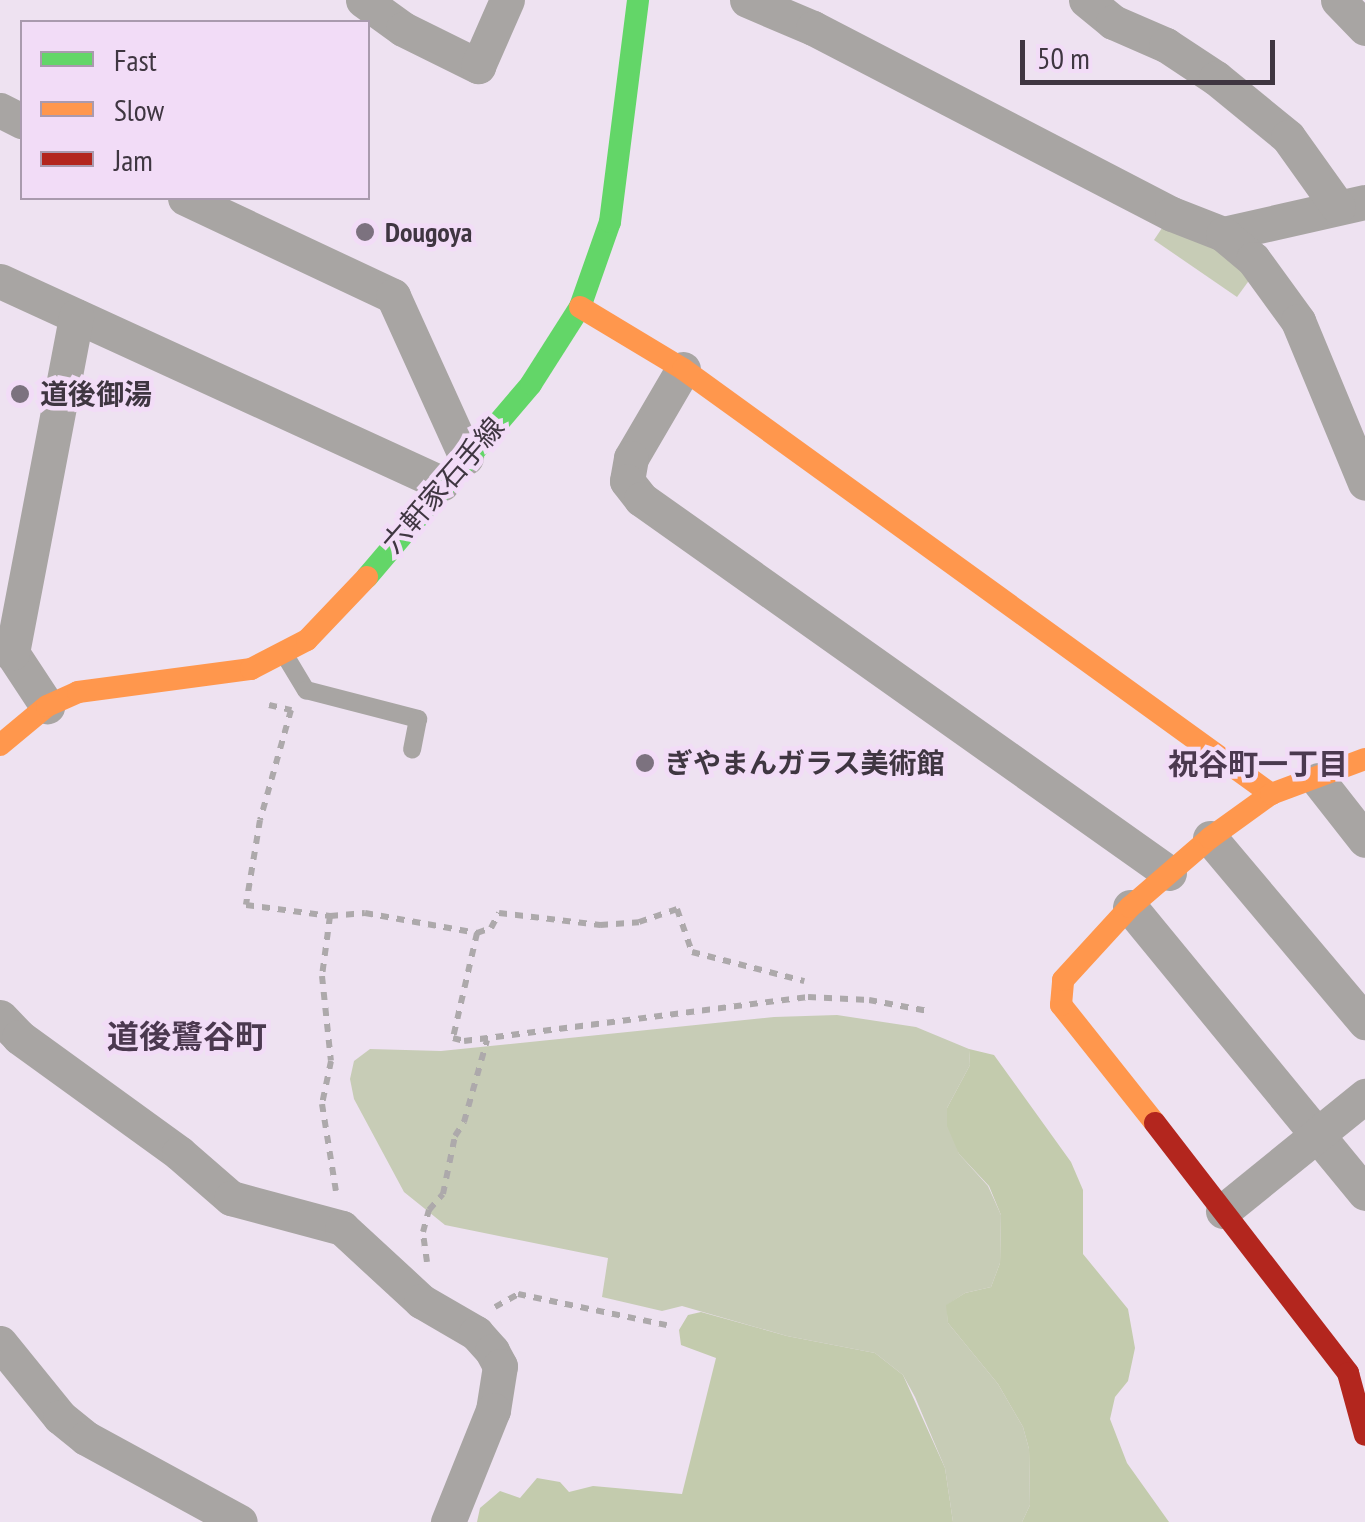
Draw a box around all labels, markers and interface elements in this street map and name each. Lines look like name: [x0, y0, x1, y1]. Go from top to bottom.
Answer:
legend: [20, 20, 370, 200]
scale bar: [1025, 20, 1280, 82]
text: 50 m: [1037, 38, 1090, 77]
text: Fast: [114, 40, 157, 79]
text: Slow: [114, 90, 164, 129]
text: Jam: [114, 140, 153, 179]
place label: Dougoya: [385, 215, 472, 249]
marker: Dougoya: [354, 221, 376, 243]
place label: 道後御湯: [40, 377, 152, 411]
marker: 道後御湯: [9, 383, 31, 405]
street label: 六軒家石手線: [375, 411, 511, 559]
place label: ぎやまんガラス美術館: [665, 746, 945, 780]
district label: 祝谷町一丁目: [1168, 746, 1348, 782]
marker: ぎやまんガラス美術館: [634, 752, 656, 774]
district label: 道後鷺谷町: [107, 1017, 267, 1055]

